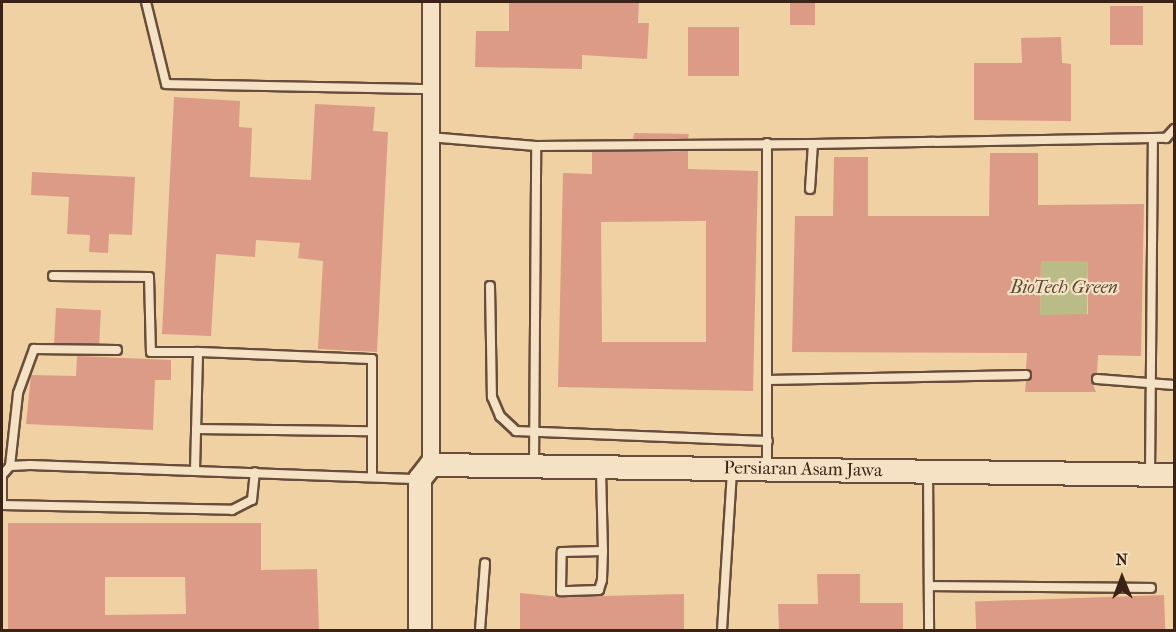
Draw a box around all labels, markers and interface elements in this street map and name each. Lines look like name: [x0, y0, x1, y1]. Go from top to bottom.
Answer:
park label: BioTech Green: [1010, 277, 1118, 299]
street label: Persiaran Asam Jawa: [723, 458, 883, 482]
north arrow: [1092, 548, 1152, 608]
text: N: [1115, 550, 1128, 569]

